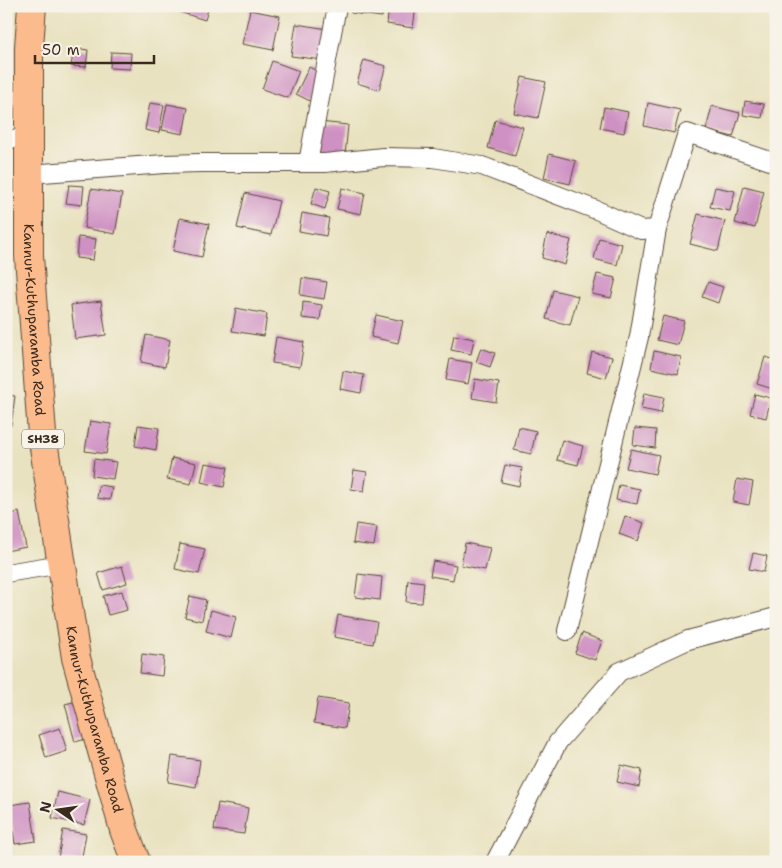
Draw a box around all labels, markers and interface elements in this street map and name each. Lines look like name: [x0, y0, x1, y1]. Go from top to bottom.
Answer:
scale bar: [35, 32, 154, 64]
text: 50 m: [42, 40, 80, 60]
street label: Kannur-Kuthuparamba Road: [20, 224, 50, 416]
road number: SH38: [22, 429, 64, 448]
street label: Kannur-Kuthuparamba Road: [62, 625, 128, 815]
north arrow: [32, 786, 82, 836]
text: N: [35, 800, 55, 815]

